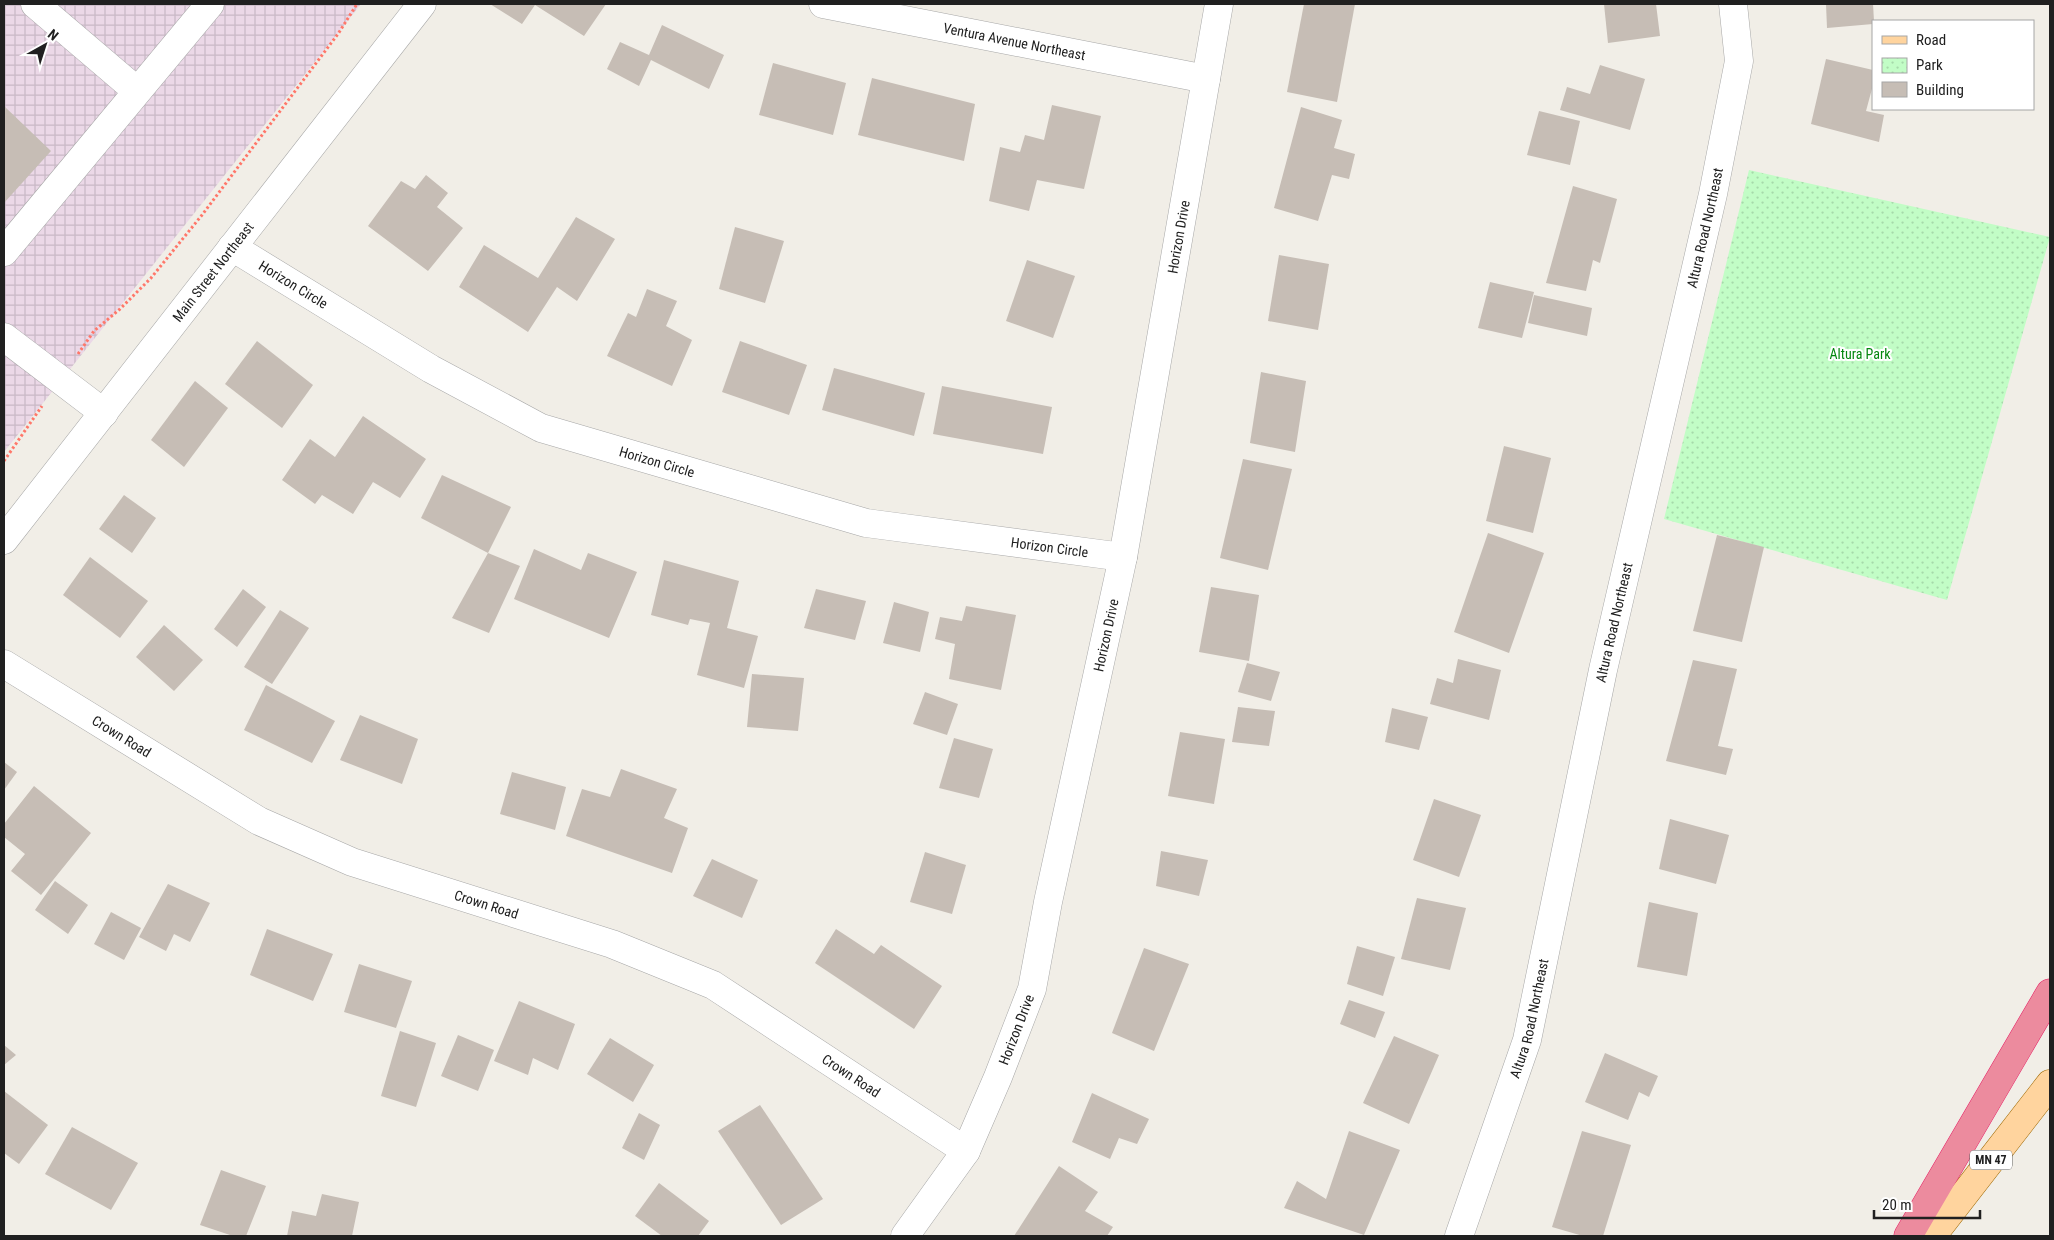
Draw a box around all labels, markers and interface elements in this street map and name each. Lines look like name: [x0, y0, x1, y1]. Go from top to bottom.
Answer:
north arrow: [20, 20, 70, 70]
street label: Ventura Avenue Northeast: [942, 20, 1087, 63]
legend: [1872, 20, 2034, 110]
text: N: [45, 26, 62, 44]
text: Road: [1916, 31, 1946, 49]
text: Park: [1916, 56, 1943, 74]
text: Building: [1916, 81, 1964, 99]
street label: Altura Road Northeast: [1684, 166, 1726, 289]
street label: Horizon Drive: [1164, 199, 1193, 275]
street label: Main Street Northeast: [169, 219, 257, 325]
street label: Horizon Circle: [256, 257, 331, 312]
park label: Altura Park: [1829, 346, 1891, 362]
street label: Horizon Circle: [617, 443, 697, 481]
street label: Horizon Circle: [1010, 534, 1090, 560]
street label: Altura Road Northeast: [1593, 561, 1636, 684]
street label: Horizon Drive: [1090, 597, 1122, 673]
street label: Crown Road: [89, 712, 154, 761]
street label: Crown Road: [452, 887, 520, 922]
street label: Altura Road Northeast: [1506, 957, 1552, 1080]
street label: Horizon Drive: [995, 992, 1037, 1067]
street label: Crown Road: [819, 1051, 883, 1101]
road number: MN 47: [1970, 1150, 2012, 1170]
scale bar: [1874, 1188, 1980, 1220]
text: 20 m: [1882, 1196, 1912, 1214]

